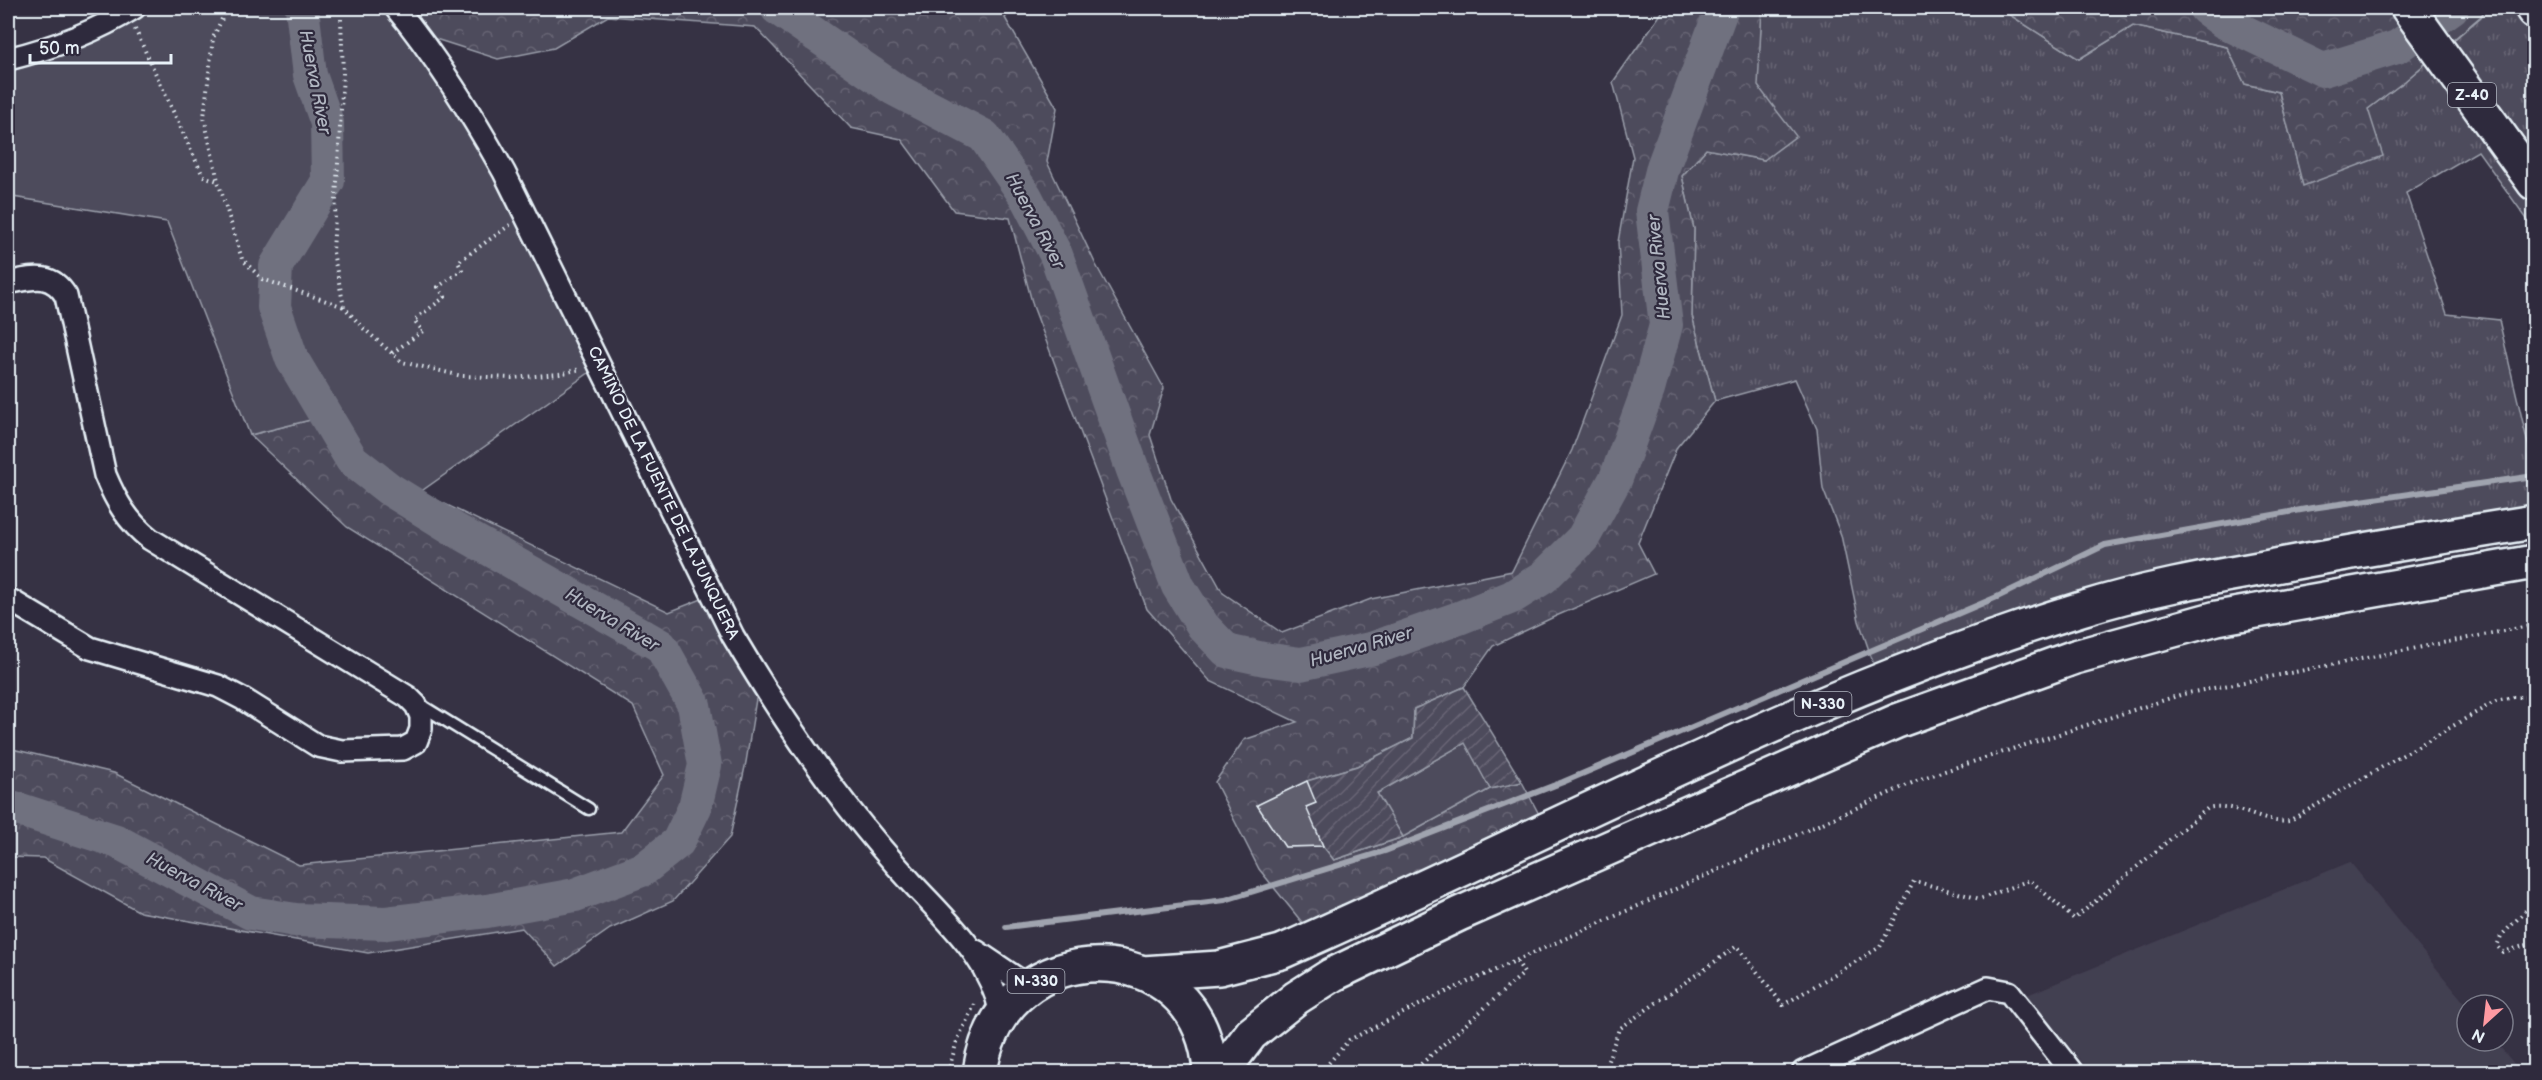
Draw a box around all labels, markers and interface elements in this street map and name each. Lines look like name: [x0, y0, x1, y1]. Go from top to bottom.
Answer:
scale bar: [30, 27, 171, 65]
water label: Huerva River: [295, 28, 336, 137]
text: 50 m: [39, 38, 80, 59]
road number: Z-40: [2448, 83, 2496, 107]
water label: Huerva River: [1001, 170, 1070, 274]
water label: Huerva River: [1643, 212, 1675, 321]
street label: CAMINO DE LA FUENTE DE LA JUNQUERA: [583, 343, 743, 643]
water label: Huerva River: [561, 584, 664, 657]
water label: Huerva River: [1307, 622, 1416, 672]
road number: N-330: [1794, 692, 1852, 716]
water label: Huerva River: [143, 848, 247, 917]
road number: N-330: [1008, 969, 1064, 993]
north arrow: [2455, 993, 2515, 1053]
text: N: [2469, 1024, 2489, 1046]

